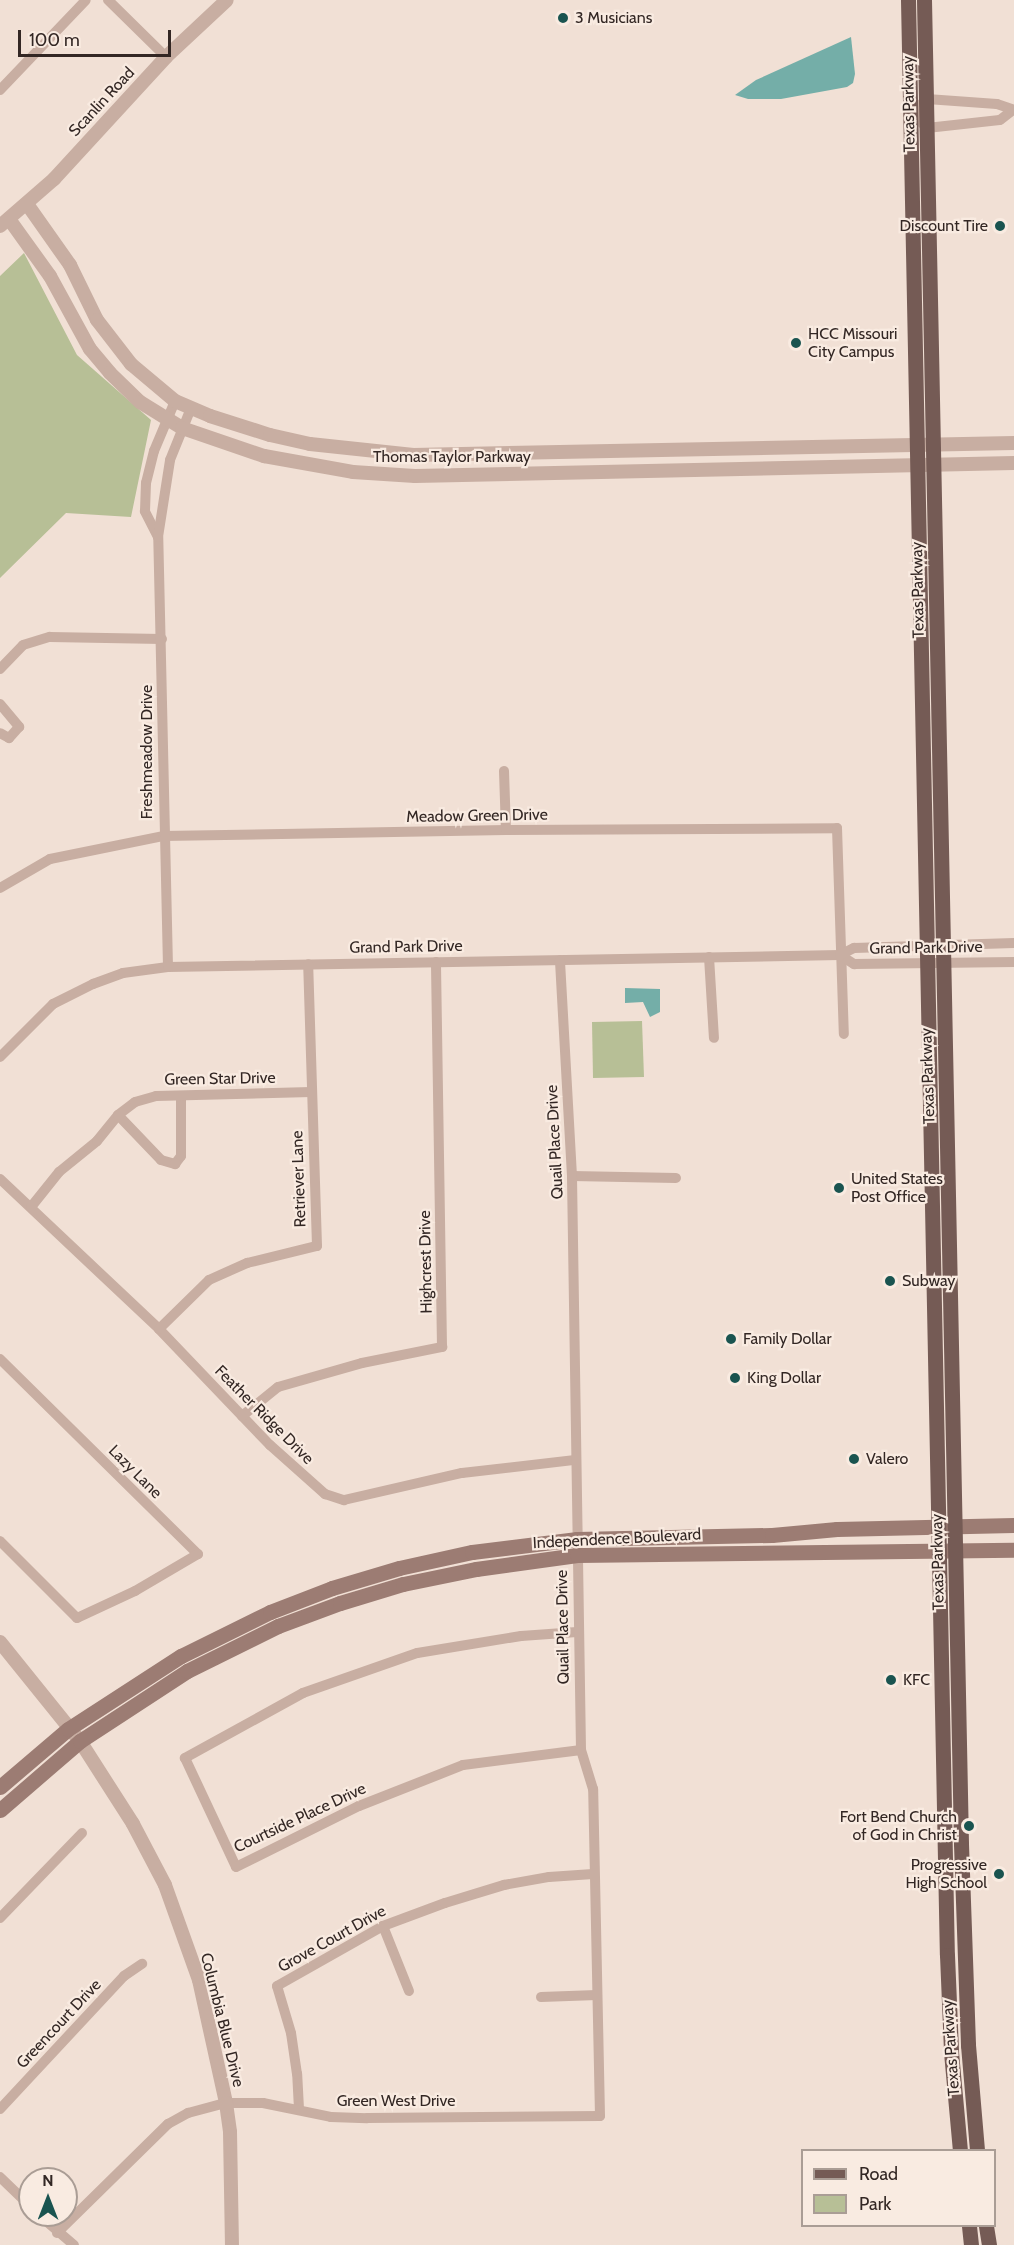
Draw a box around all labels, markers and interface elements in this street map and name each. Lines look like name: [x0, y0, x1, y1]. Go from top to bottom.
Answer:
place label: 3 Musicians: [575, 8, 652, 28]
marker: 3 Musicians: [556, 11, 570, 25]
scale bar: [21, 18, 174, 56]
text: 100 m: [29, 29, 80, 51]
street label: Texas Parkway: [899, 56, 919, 152]
street label: Scanlin Road: [65, 63, 139, 141]
place label: Discount Tire: [900, 216, 988, 236]
marker: Discount Tire: [993, 219, 1007, 233]
place label: HCC Missouri City Campus: [808, 324, 897, 362]
marker: HCC Missouri City Campus: [789, 336, 803, 350]
street label: Thomas Taylor Parkway: [373, 447, 531, 467]
street label: Texas Parkway: [908, 542, 928, 638]
street label: Freshmeadow Drive: [137, 685, 157, 819]
street label: Meadow Green Drive: [406, 805, 548, 827]
street label: Grand Park Drive: [349, 936, 463, 958]
street label: Grand Park Drive: [869, 937, 983, 959]
street label: Texas Parkway: [917, 1027, 939, 1125]
street label: Green Star Drive: [164, 1068, 276, 1090]
street label: Quail Place Drive: [542, 1084, 568, 1200]
street label: Retriever Lane: [288, 1130, 310, 1228]
place label: United States Post Office: [851, 1169, 943, 1207]
marker: United States Post Office: [832, 1181, 846, 1195]
street label: Highcrest Drive: [416, 1210, 436, 1314]
place label: Subway: [902, 1271, 955, 1291]
marker: Subway: [883, 1274, 897, 1288]
place label: Family Dollar: [743, 1329, 832, 1349]
marker: Family Dollar: [724, 1332, 738, 1346]
street label: Feather Ridge Drive: [211, 1362, 317, 1468]
place label: King Dollar: [747, 1368, 821, 1388]
marker: King Dollar: [728, 1371, 742, 1385]
street label: Lazy Lane: [104, 1441, 166, 1503]
place label: Valero: [866, 1449, 908, 1469]
marker: Valero: [847, 1452, 861, 1466]
street label: Texas Parkway: [928, 1514, 948, 1610]
street label: Independence Boulevard: [532, 1525, 702, 1553]
street label: Quail Place Drive: [552, 1570, 574, 1684]
place label: KFC: [903, 1670, 930, 1690]
marker: KFC: [884, 1673, 898, 1687]
street label: Courtside Place Drive: [231, 1779, 369, 1857]
place label: Fort Bend Church of God in Christ: [840, 1807, 957, 1845]
marker: Fort Bend Church of God in Christ: [962, 1819, 976, 1833]
place label: Progressive High School: [906, 1855, 987, 1893]
marker: Progressive High School: [992, 1867, 1006, 1881]
street label: Grove Court Drive: [275, 1901, 389, 1977]
street label: Columbia Blue Drive: [196, 1951, 248, 2089]
street label: Greencourt Drive: [13, 1975, 105, 2073]
street label: Texas Parkway: [938, 1999, 964, 2097]
street label: Green West Drive: [337, 2091, 455, 2111]
legend: [801, 2149, 996, 2227]
text: Road: [859, 2163, 898, 2185]
north arrow: [18, 2167, 78, 2227]
text: N: [42, 2171, 54, 2190]
text: Park: [859, 2193, 891, 2215]

